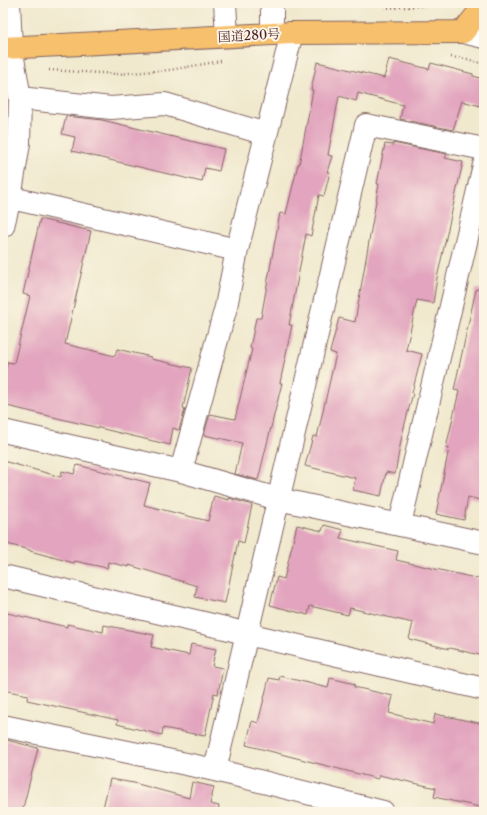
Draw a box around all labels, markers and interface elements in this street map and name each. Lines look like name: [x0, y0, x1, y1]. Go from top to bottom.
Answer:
street label: 国道280号: [217, 25, 281, 45]

